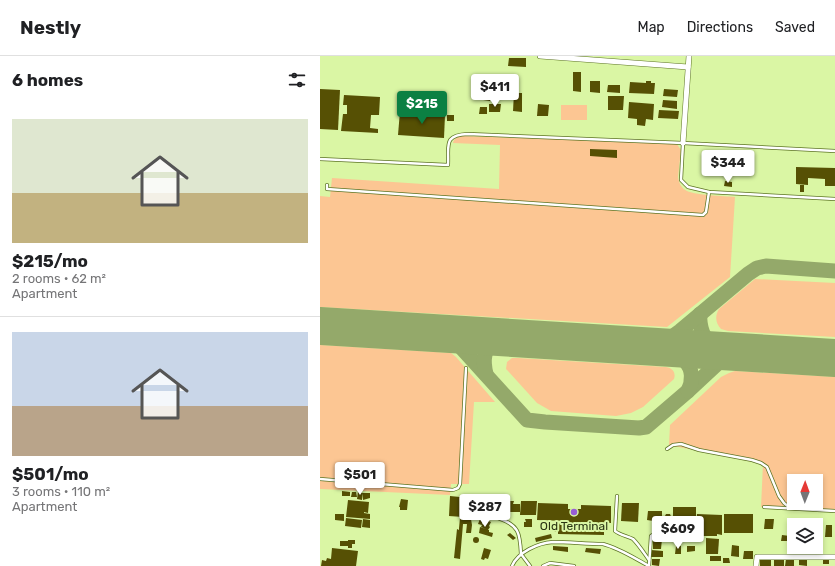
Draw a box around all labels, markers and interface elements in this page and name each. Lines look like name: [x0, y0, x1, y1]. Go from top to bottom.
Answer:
text: Nestly: [20, 16, 81, 39]
text: Map: [638, 19, 665, 36]
text: Directions: [687, 19, 753, 36]
text: Saved: [775, 19, 815, 36]
icon: filters: [286, 69, 308, 91]
text: 6 homes: [12, 70, 83, 90]
pin: $411: [471, 74, 519, 108]
text: $411: [480, 79, 510, 94]
pin: $215: [398, 91, 446, 125]
text: $215: [406, 96, 438, 111]
icon: home: [124, 145, 196, 217]
pin: $344: [704, 150, 752, 184]
text: $344: [710, 155, 746, 170]
text: $215/mo: [12, 251, 88, 271]
text: 2 rooms · 62 m²: [12, 271, 106, 286]
text: Apartment: [12, 286, 77, 301]
icon: home: [124, 358, 196, 430]
pin: $501: [336, 462, 384, 496]
text: $501/mo: [12, 464, 89, 484]
text: $501: [344, 467, 376, 482]
north arrow: [787, 474, 823, 510]
map controls: [787, 474, 823, 554]
text: 3 rooms · 110 m²: [12, 484, 110, 499]
pin: $287: [461, 494, 509, 528]
text: Apartment: [12, 499, 77, 514]
text: $287: [468, 499, 502, 514]
marker: Old Terminal: [569, 507, 579, 517]
pin: $609: [654, 516, 702, 550]
button: layers: [787, 518, 823, 554]
place label: Old Terminal: [540, 519, 608, 533]
text: $609: [661, 521, 695, 536]

